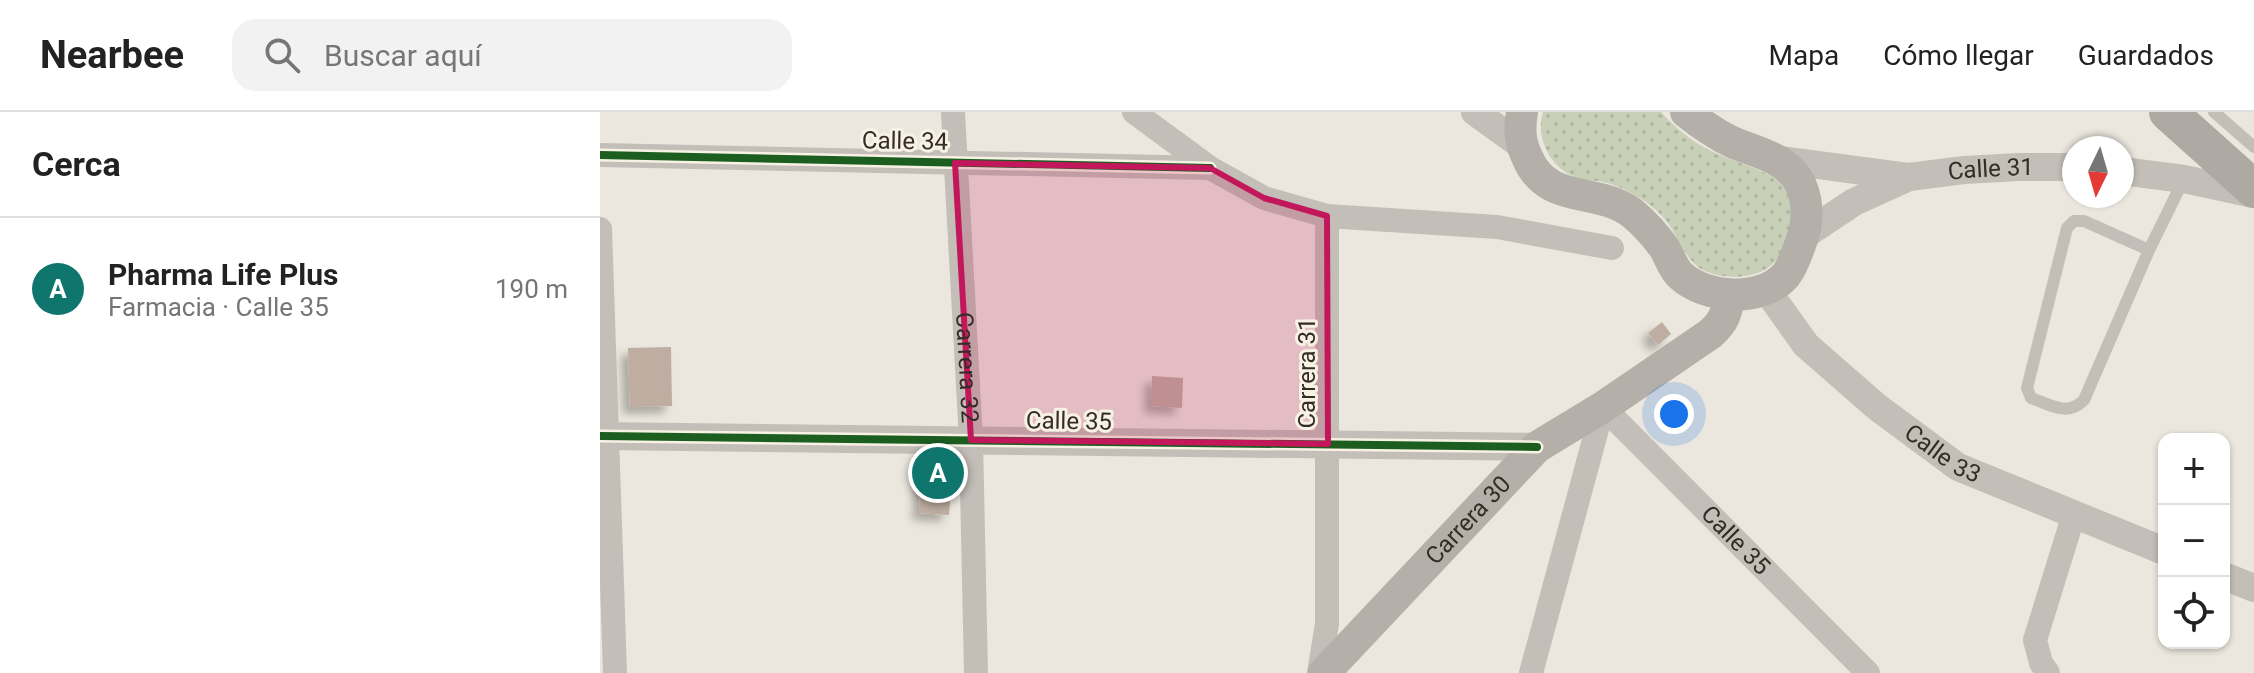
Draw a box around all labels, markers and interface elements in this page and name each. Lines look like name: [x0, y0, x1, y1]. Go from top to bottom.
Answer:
search box: [232, 19, 792, 91]
text: Nearbee: [40, 33, 184, 77]
icon: search: [260, 33, 304, 77]
text: Buscar aquí: [324, 38, 482, 73]
text: Mapa: [1769, 39, 1839, 72]
text: Cómo llegar: [1883, 39, 2034, 72]
text: Guardados: [2078, 39, 2214, 72]
street label: Calle 34: [862, 126, 948, 156]
north arrow: [2062, 136, 2134, 208]
text: Cerca: [32, 144, 121, 184]
street label: Calle 31: [1946, 153, 2034, 186]
text: Pharma Life Plus: [108, 257, 338, 292]
text: A: [49, 274, 67, 304]
text: 190 m: [495, 274, 568, 304]
text: Farmacia · Calle 35: [108, 292, 329, 322]
street label: Carrera 32: [950, 311, 984, 424]
street label: Carrera 31: [1293, 317, 1321, 429]
your location: [1654, 394, 1694, 434]
street label: Calle 35: [1026, 406, 1112, 436]
street label: Calle 33: [1899, 418, 1985, 489]
map controls: [2158, 433, 2230, 649]
button: +: [2158, 433, 2230, 505]
pin: A: [912, 443, 964, 503]
street label: Carrera 30: [1420, 470, 1516, 570]
street label: Calle 35: [1695, 500, 1776, 581]
button: −: [2158, 505, 2230, 577]
button: locate: [2158, 577, 2230, 649]

